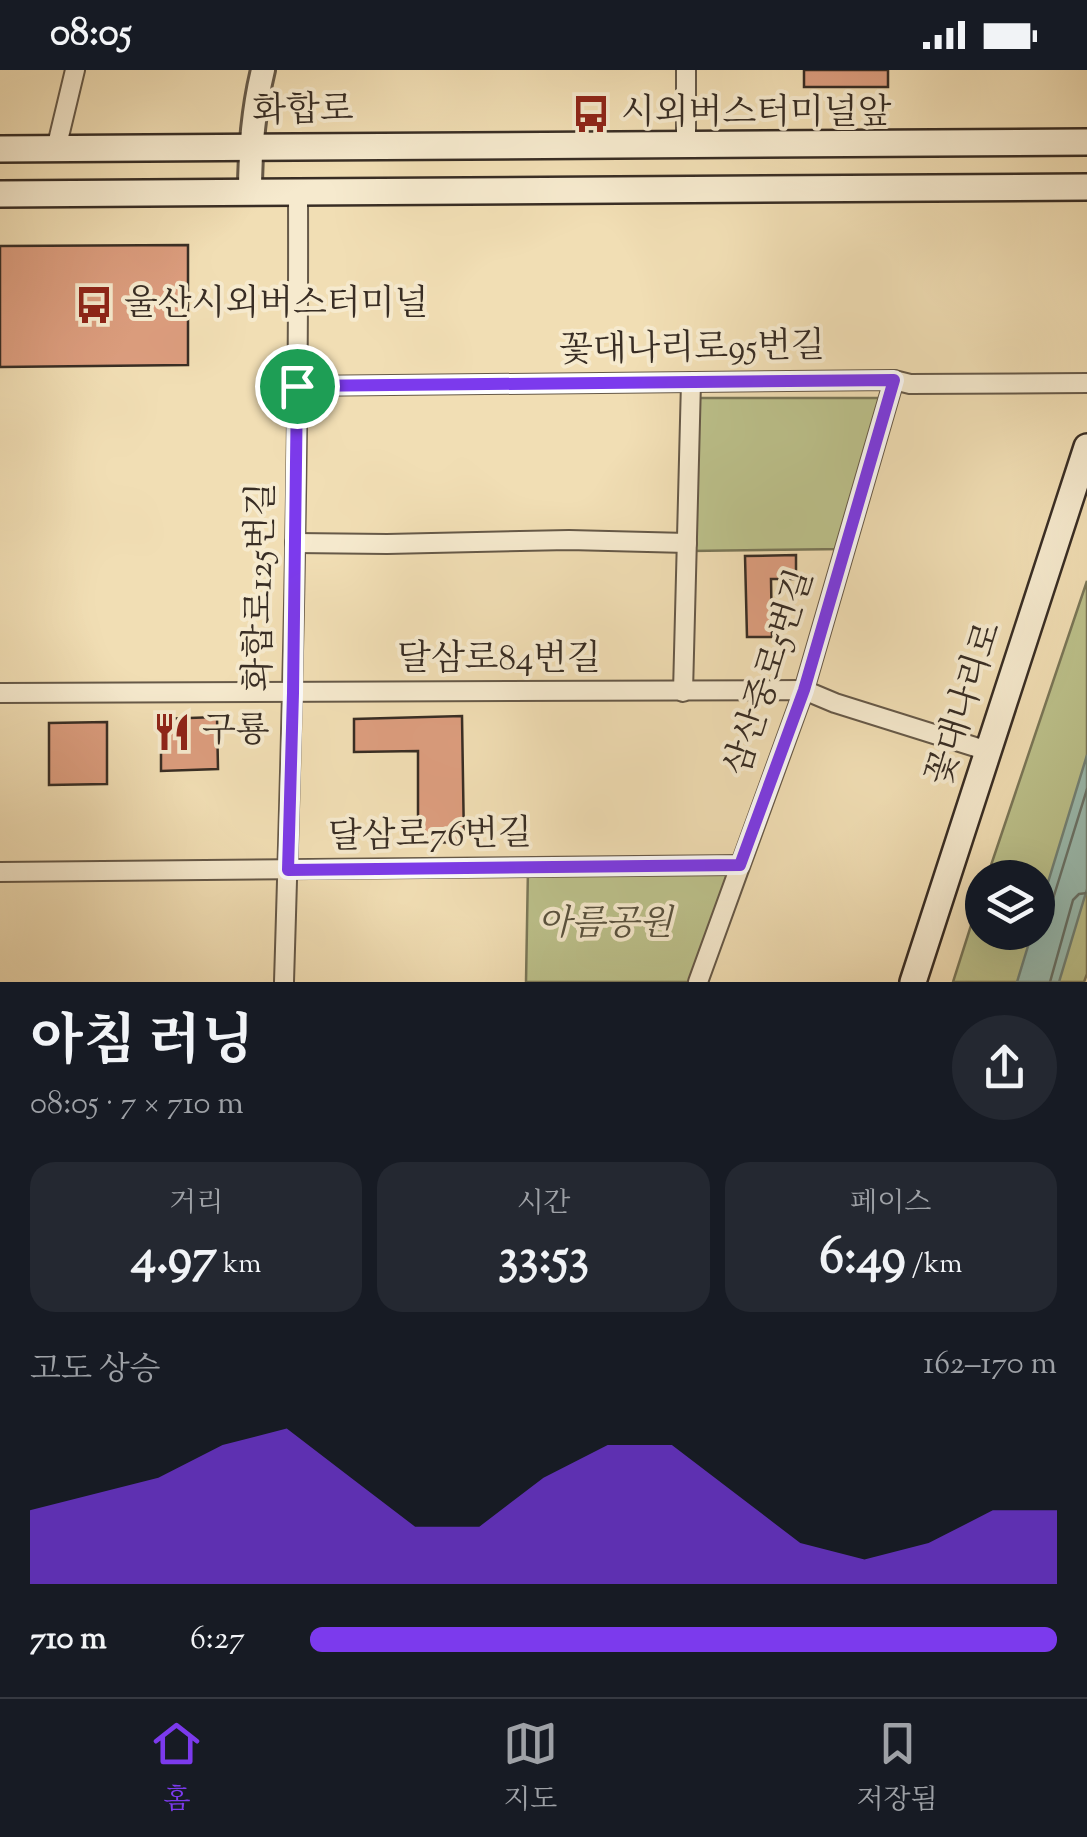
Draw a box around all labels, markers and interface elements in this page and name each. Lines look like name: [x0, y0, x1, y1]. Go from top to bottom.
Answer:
text: 08:05: [50, 8, 132, 62]
street label: 화합로: [252, 86, 354, 138]
place label: 시외버스터미널앞: [621, 89, 892, 140]
bus stop icon: 시외버스터미널앞: [570, 93, 612, 135]
place label: 울산시외버스터미널: [124, 280, 428, 331]
bus stop icon: 울산시외버스터미널: [73, 284, 115, 326]
street label: 꽃대나리로95번길: [559, 322, 825, 378]
pin: [255, 344, 340, 429]
icon: arrive: [270, 359, 325, 414]
street label: 화합로125번길: [235, 482, 289, 692]
street label: 삼산중로5번길: [714, 563, 828, 783]
street label: 꽃대나리로: [916, 616, 1016, 792]
street label: 달삼로84번길: [397, 635, 601, 686]
place label: 구룡: [202, 707, 270, 758]
restaurant icon: 구룡: [151, 711, 193, 753]
street label: 달삼로76번길: [328, 810, 532, 864]
map controls: [965, 860, 1055, 950]
button: layers: [965, 860, 1055, 950]
park label: 아름공원: [537, 900, 675, 951]
text: 아침 러닝: [30, 1005, 254, 1084]
button: share: [952, 1015, 1057, 1120]
text: 08:05 · 7 × 710 m: [30, 1082, 244, 1128]
text: 거리: [169, 1184, 223, 1224]
text: 시간: [516, 1184, 571, 1224]
text: 페이스: [850, 1184, 931, 1224]
text: 4.97: [131, 1224, 217, 1296]
text: 33:53: [498, 1224, 589, 1296]
text: 6:49: [819, 1224, 906, 1296]
text: km: [217, 1245, 261, 1285]
text: /km: [906, 1245, 962, 1285]
text: 162–170 m: [923, 1342, 1057, 1388]
text: 고도 상승: [30, 1348, 160, 1394]
text: 710 m: [30, 1617, 107, 1663]
text: 6:27: [190, 1617, 245, 1663]
tab: 홈: [149, 1716, 204, 1821]
tab: 지도: [503, 1716, 558, 1821]
tab: 저장됨: [857, 1716, 938, 1821]

